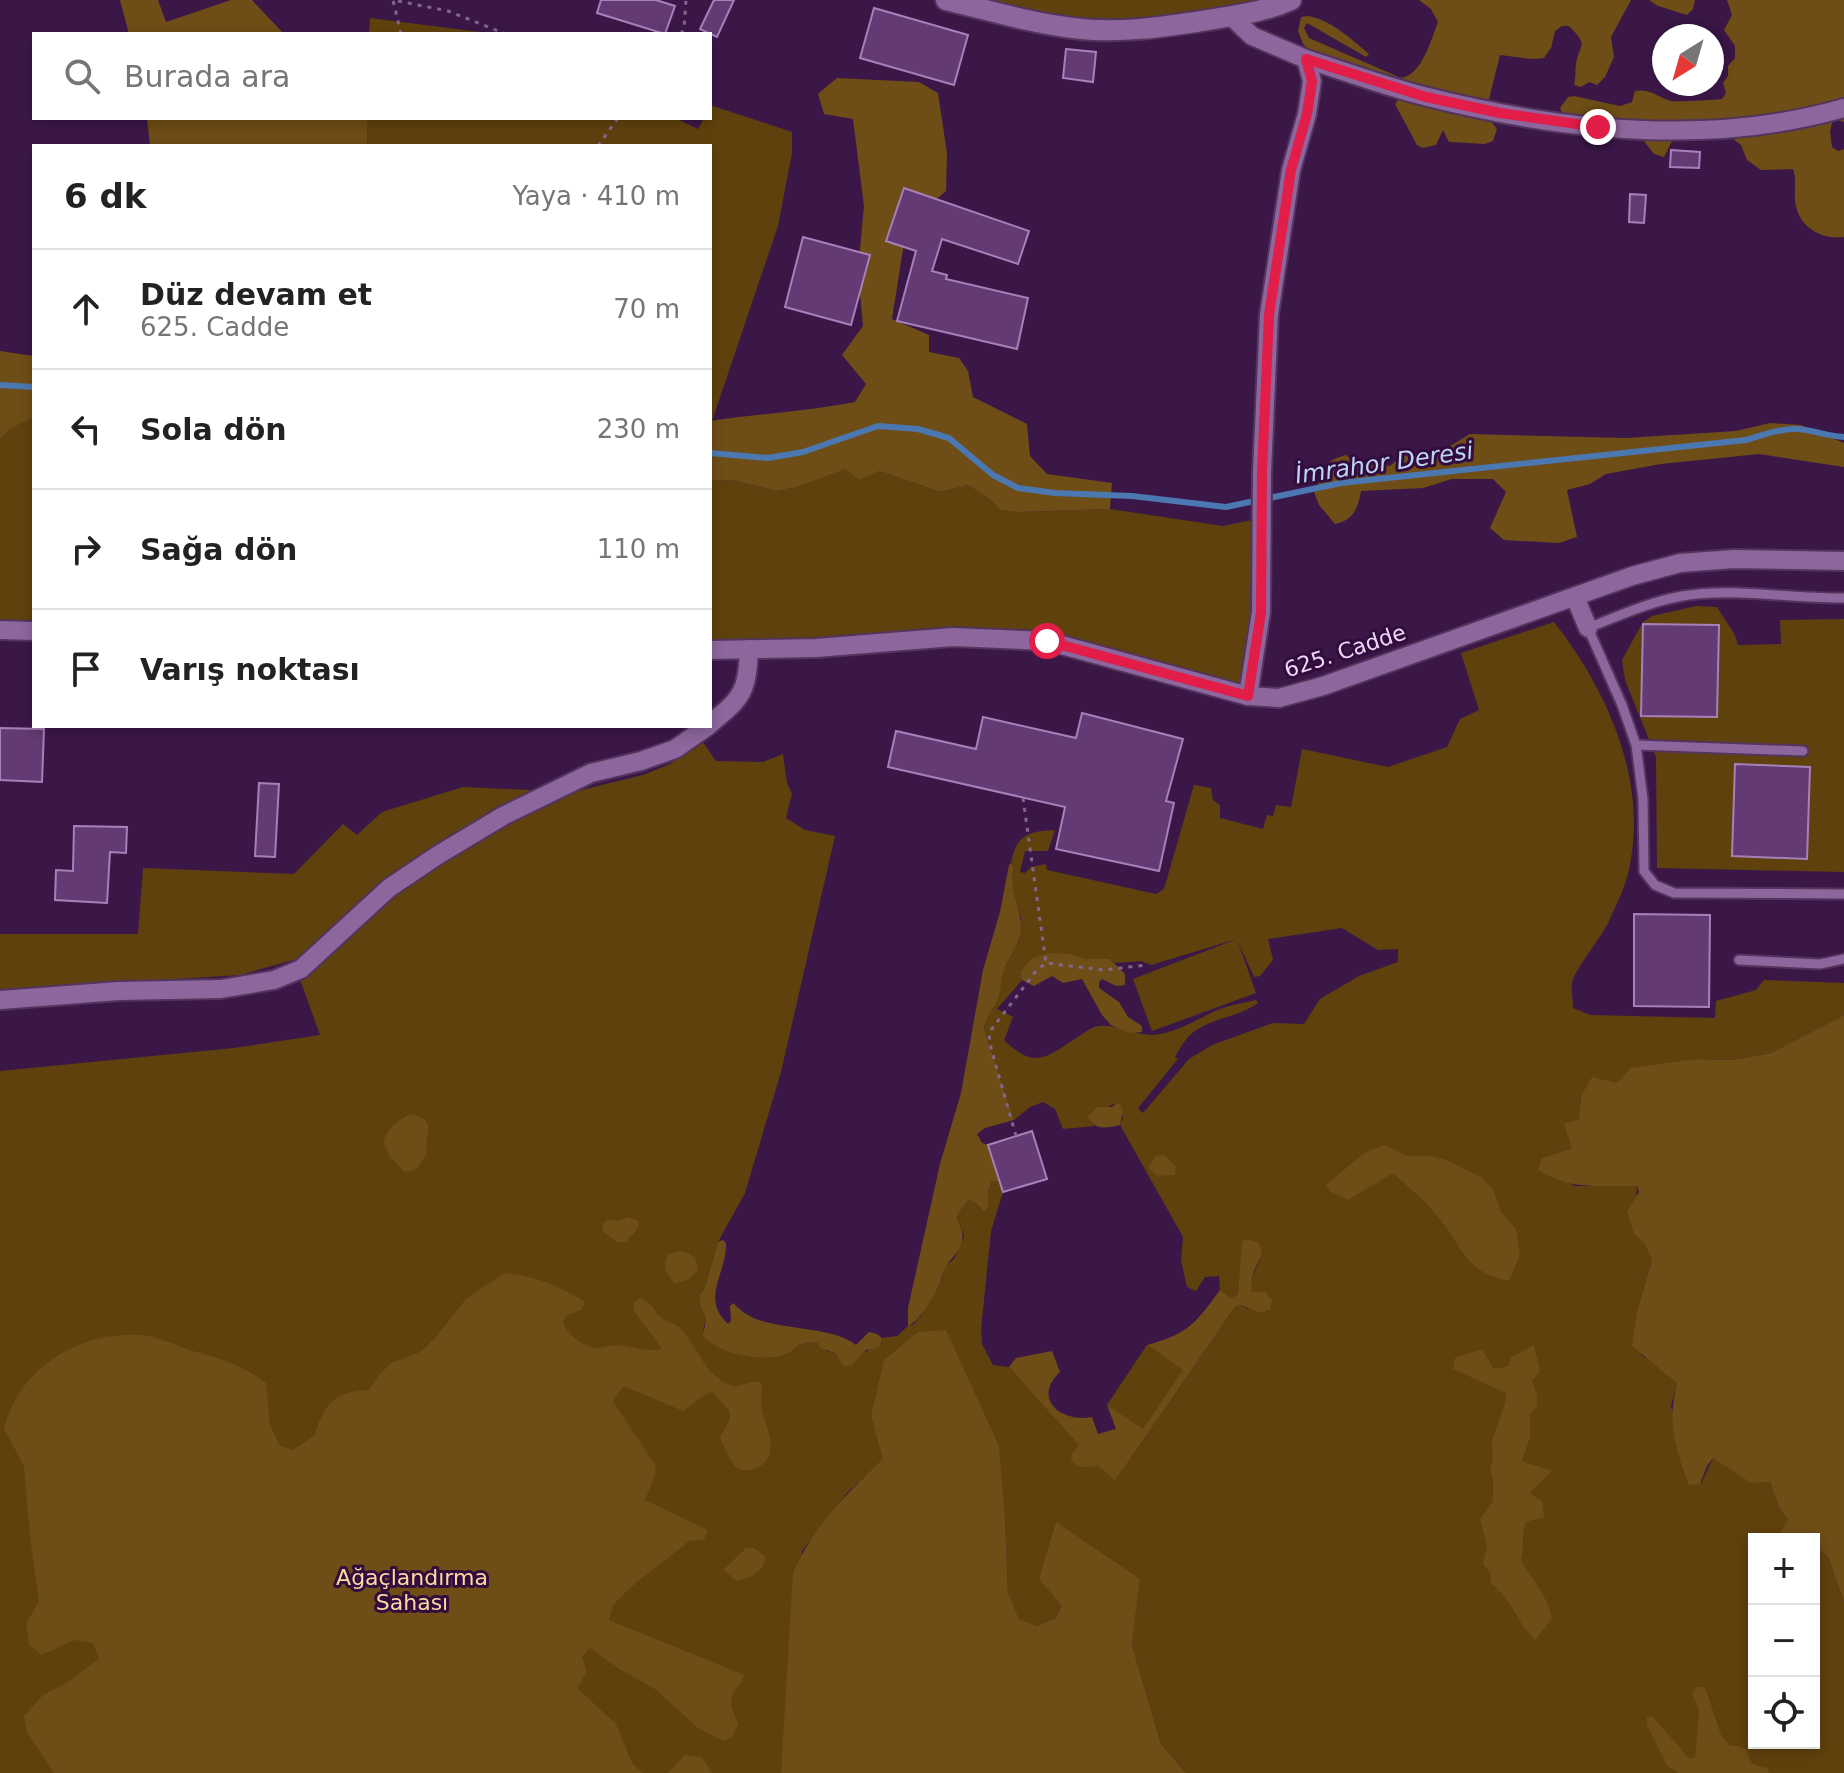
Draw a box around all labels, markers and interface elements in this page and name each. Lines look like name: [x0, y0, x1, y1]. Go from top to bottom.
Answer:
north arrow: [1652, 24, 1724, 96]
search box: [32, 32, 712, 120]
icon: search: [60, 54, 104, 98]
text: Burada ara: [124, 59, 290, 94]
route end: [1580, 109, 1616, 145]
text: 6 dk: [64, 176, 146, 216]
text: Yaya · 410 m: [512, 181, 680, 211]
text: Düz devam et: [140, 277, 372, 312]
icon: ahead: [64, 287, 108, 331]
text: 70 m: [613, 294, 680, 324]
text: 625. Cadde: [140, 312, 289, 342]
icon: left: [64, 407, 108, 451]
text: Sola dön: [140, 412, 287, 447]
text: 230 m: [597, 414, 680, 444]
water label: İmrahor Deresi: [1293, 436, 1475, 489]
icon: right: [64, 527, 108, 571]
text: Sağa dön: [140, 532, 297, 567]
text: 110 m: [597, 534, 680, 564]
street label: 625. Cadde: [1281, 620, 1409, 682]
route start: [1029, 623, 1065, 659]
icon: arrive: [64, 647, 108, 691]
text: Varış noktası: [140, 652, 360, 687]
map controls: [1748, 1533, 1820, 1749]
button: +: [1748, 1533, 1820, 1605]
park label: Ağaçlandırma Sahası: [336, 1565, 488, 1615]
button: −: [1748, 1605, 1820, 1677]
button: locate: [1748, 1677, 1820, 1749]

